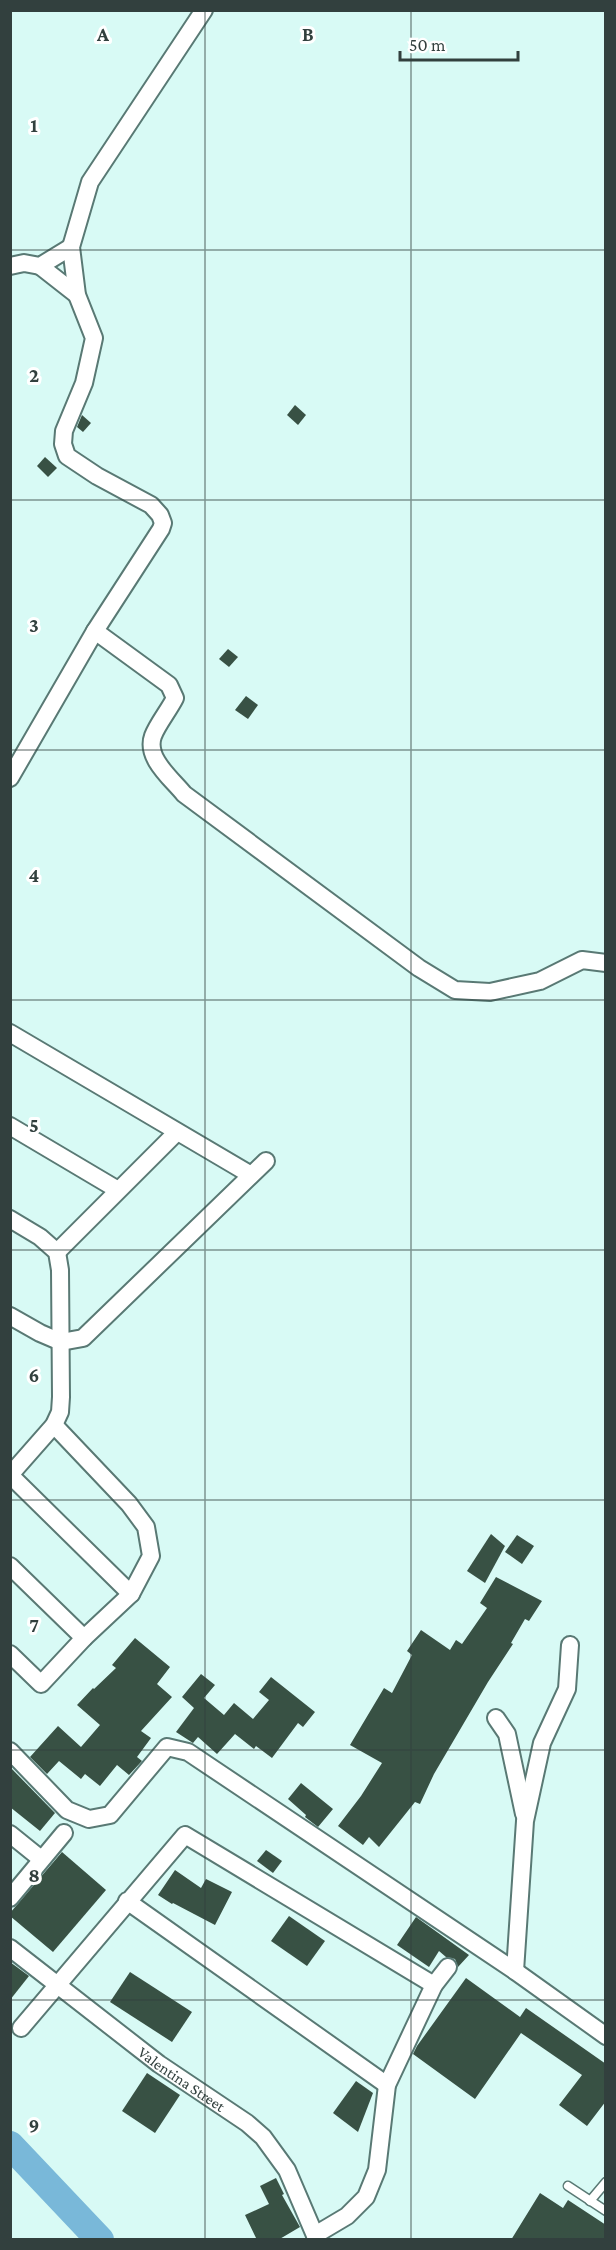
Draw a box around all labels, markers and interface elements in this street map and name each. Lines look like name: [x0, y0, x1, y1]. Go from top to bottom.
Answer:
text: A: [96, 23, 110, 45]
text: B: [302, 23, 314, 45]
scale bar: [400, 24, 518, 62]
text: 50 m: [409, 35, 446, 55]
text: 1: [30, 114, 38, 136]
text: 2: [29, 364, 39, 386]
text: 3: [29, 614, 39, 636]
text: 4: [29, 864, 40, 886]
text: 5: [29, 1114, 39, 1136]
text: 6: [29, 1364, 39, 1386]
text: 7: [29, 1614, 39, 1636]
text: 8: [28, 1864, 40, 1886]
street label: Valentina Street: [135, 2043, 229, 2115]
text: 9: [29, 2114, 39, 2136]

